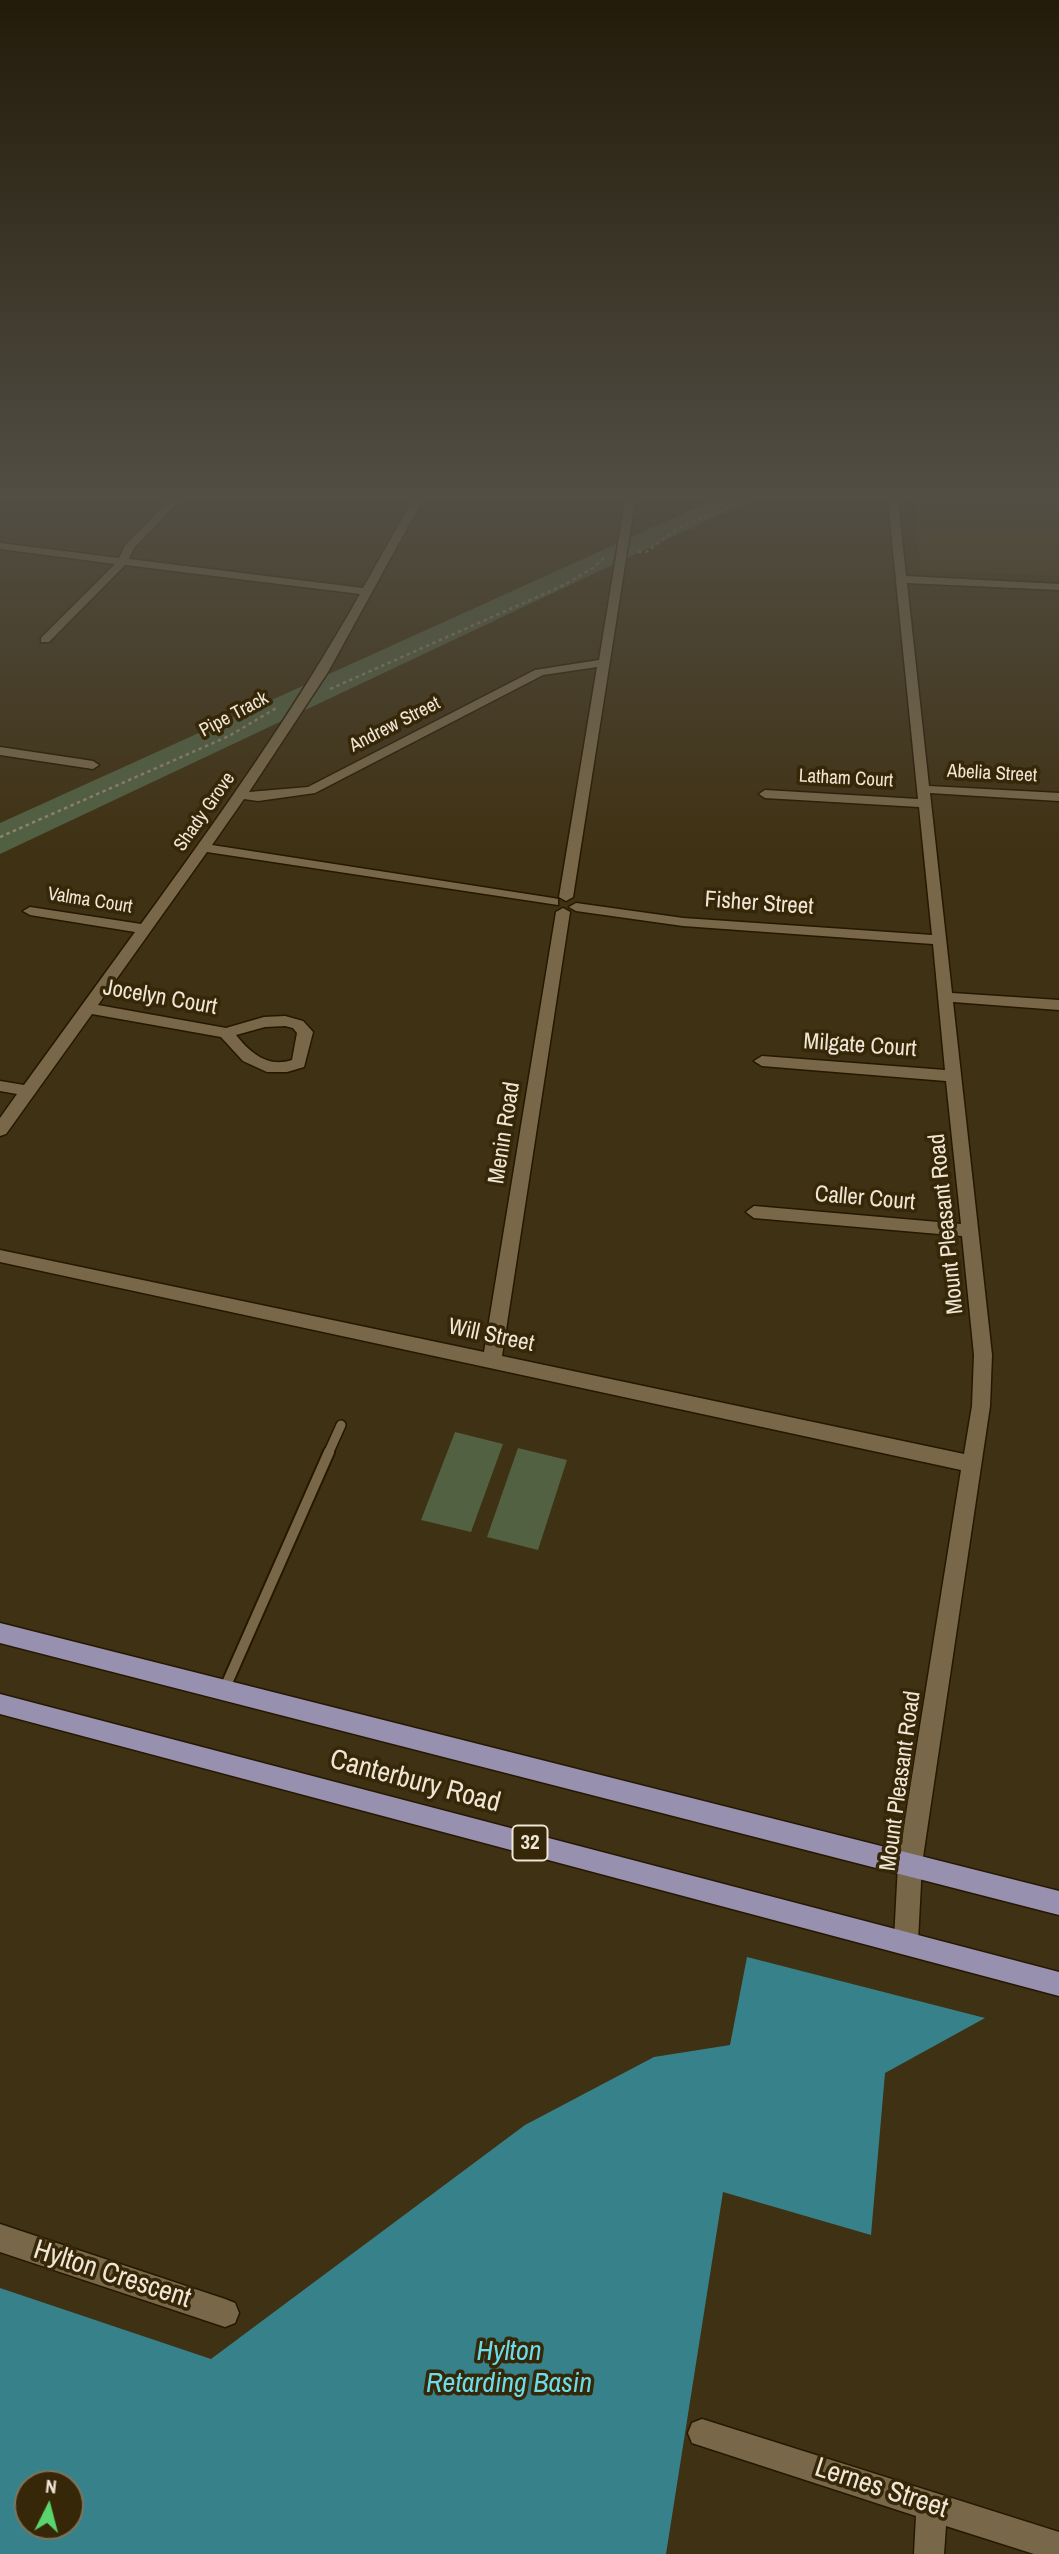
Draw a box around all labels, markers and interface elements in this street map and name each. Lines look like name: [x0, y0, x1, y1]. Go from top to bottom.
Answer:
street label: Pipe Track: [196, 687, 272, 743]
street label: Andrew Street: [346, 692, 444, 758]
street label: Abelia Street: [946, 760, 1038, 788]
street label: Latham Court: [798, 765, 894, 793]
street label: Shady Grove: [170, 768, 240, 856]
street label: Valma Court: [46, 883, 134, 919]
street label: Fisher Street: [704, 886, 814, 922]
street label: Jocelyn Court: [101, 974, 219, 1022]
street label: Milgate Court: [803, 1028, 917, 1064]
street label: Menin Road: [483, 1080, 527, 1186]
street label: Mount Pleasant Road: [924, 1132, 970, 1316]
street label: Caller Court: [814, 1181, 916, 1217]
street label: Will Street: [446, 1313, 536, 1359]
street label: Mount Pleasant Road: [875, 1689, 927, 1873]
street label: Canterbury Road: [326, 1743, 504, 1821]
road number: 32: [512, 1826, 548, 1860]
street label: Hylton Crescent: [29, 2234, 195, 2316]
water label: Hylton Retarding Basin: [426, 2335, 592, 2401]
street label: Lernes Street: [810, 2452, 952, 2526]
north arrow: [14, 2470, 84, 2540]
text: N: [44, 2473, 58, 2500]

